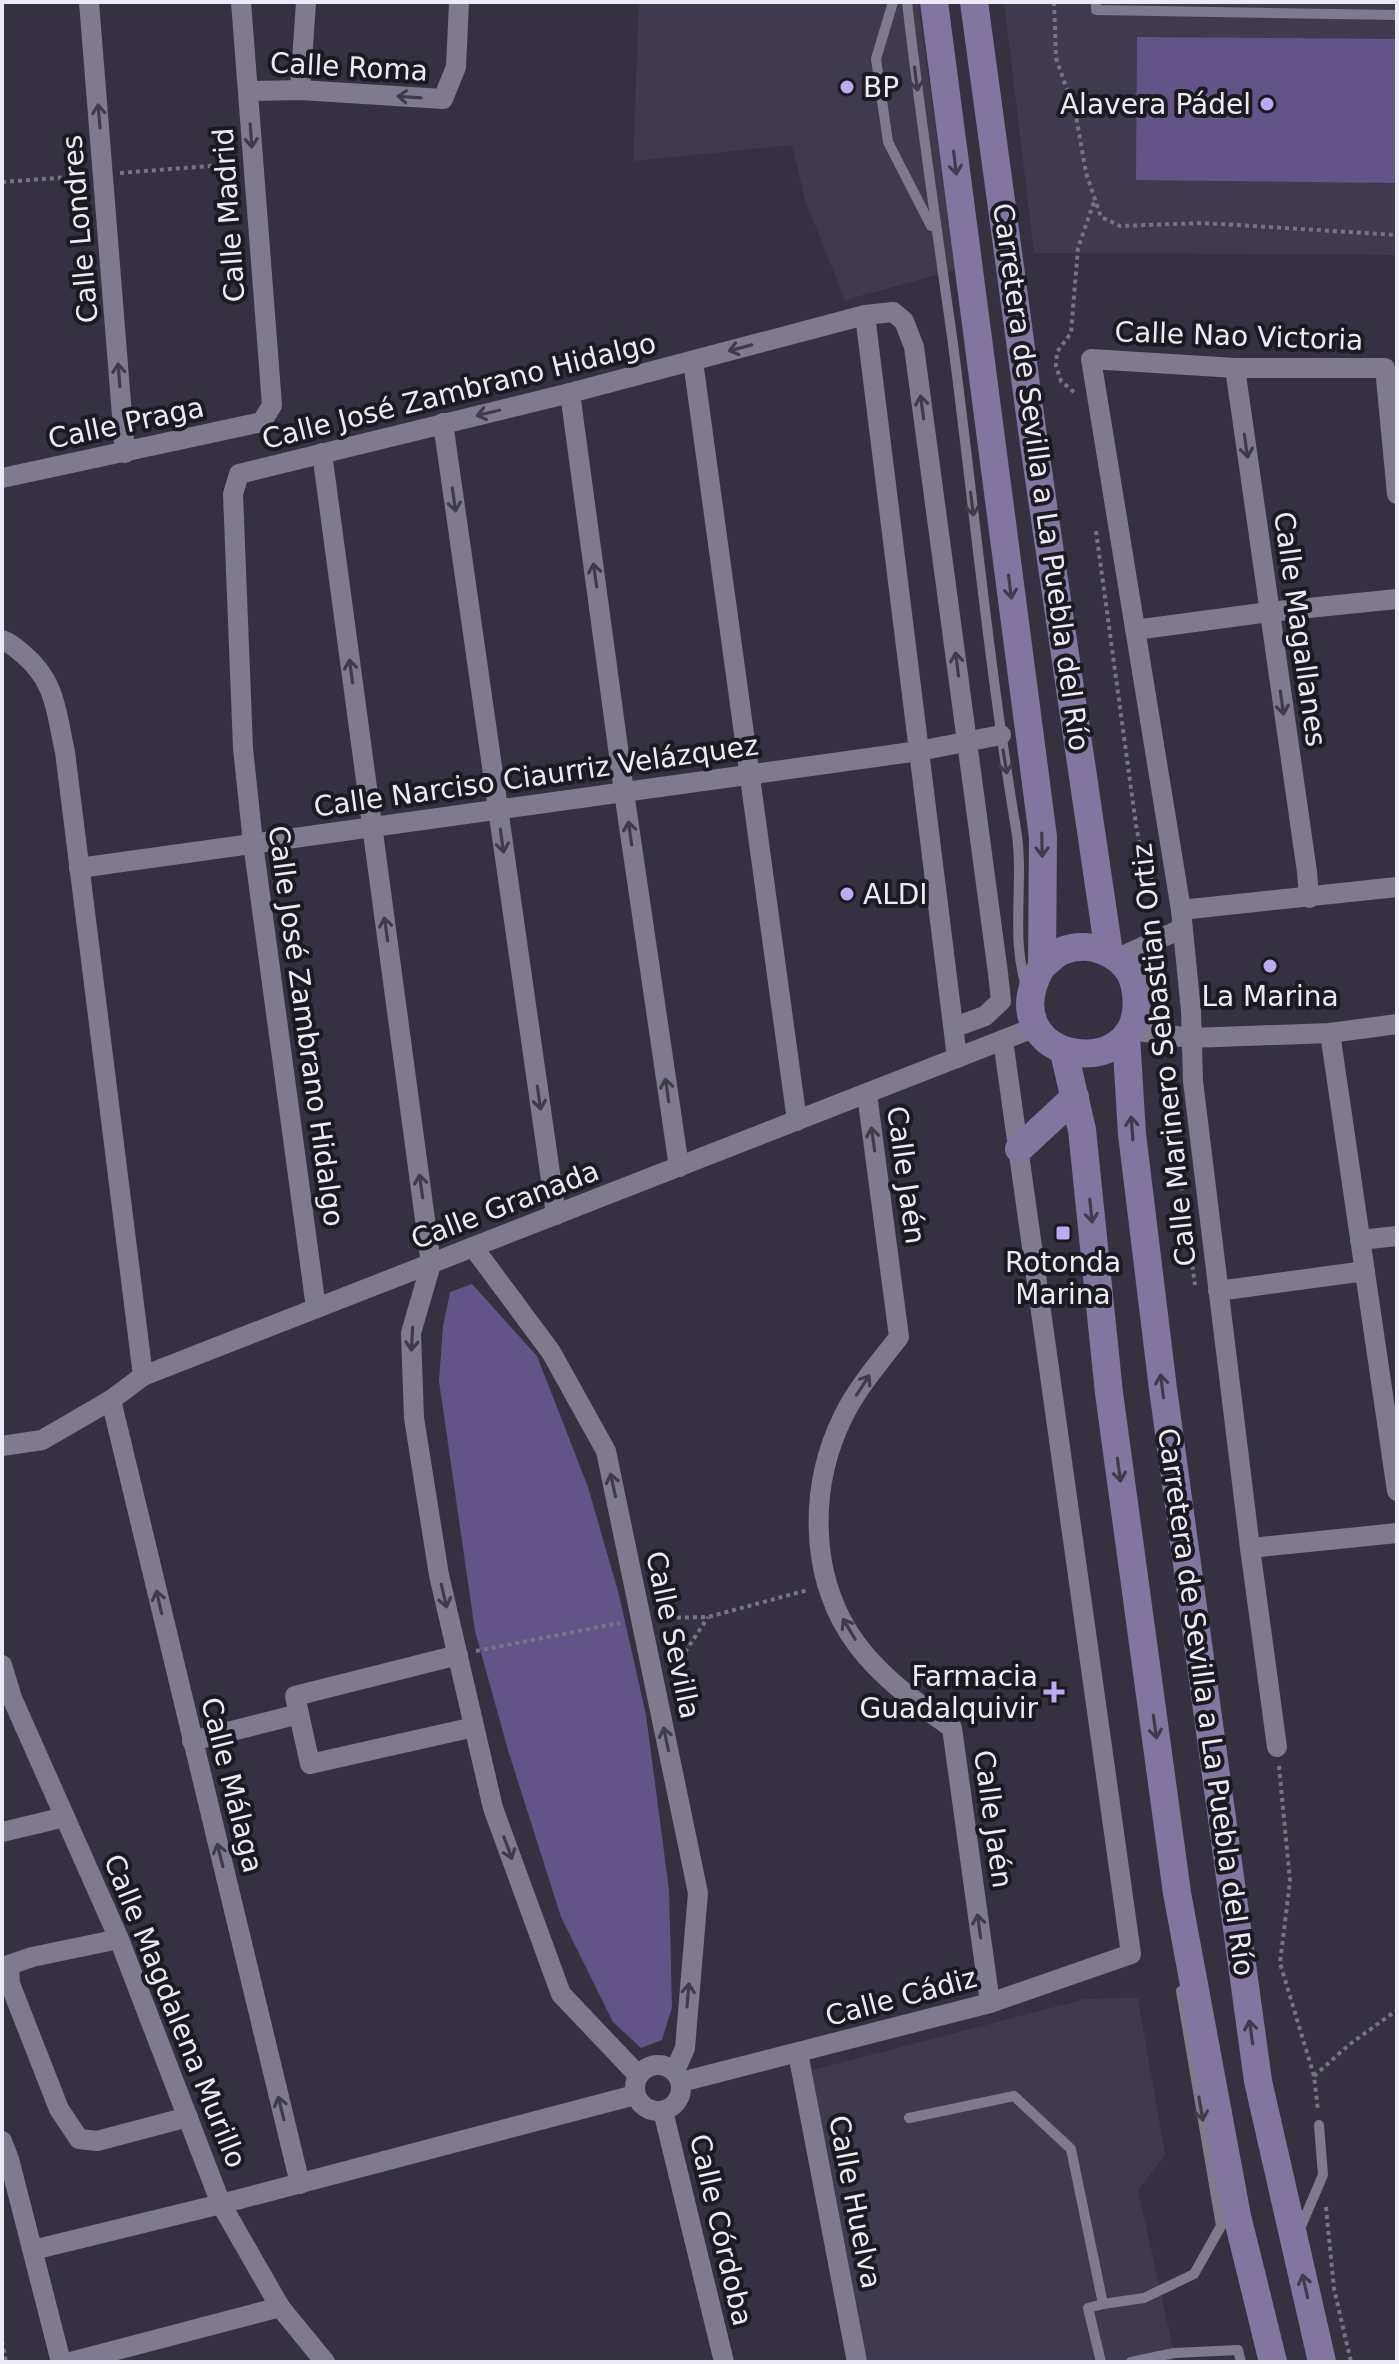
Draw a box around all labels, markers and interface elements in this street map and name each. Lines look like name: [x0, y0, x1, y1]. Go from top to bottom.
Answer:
street label: Calle Roma: [269, 46, 429, 88]
one-way arrow: [909, 66, 924, 92]
place label: BP: [863, 71, 899, 104]
marker: BP: [838, 78, 856, 96]
place label: Alavera Pádel: [1060, 88, 1251, 121]
one-way arrow: [396, 89, 423, 104]
marker: Alavera Pádel: [1258, 95, 1276, 113]
one-way arrow: [91, 103, 106, 130]
one-way arrow: [244, 122, 259, 149]
street label: Calle Madrid: [206, 127, 252, 303]
street label: Calle Londres: [55, 133, 105, 325]
one-way arrow: [948, 150, 963, 175]
street label: Carretera de Sevilla a La Puebla del Río: [986, 201, 1096, 753]
street label: Calle Nao Victoria: [1114, 315, 1364, 357]
street label: Calle José Zambrano Hidalgo: [259, 326, 659, 456]
one-way arrow: [727, 342, 753, 357]
one-way arrow: [111, 362, 126, 389]
street label: Calle Praga: [45, 390, 207, 456]
one-way arrow: [914, 394, 929, 420]
one-way arrow: [475, 406, 501, 421]
one-way arrow: [1239, 433, 1254, 458]
one-way arrow: [447, 487, 462, 513]
one-way arrow: [965, 490, 980, 517]
street label: Calle Magallanes: [1267, 509, 1333, 749]
one-way arrow: [587, 563, 602, 588]
one-way arrow: [1003, 574, 1018, 599]
one-way arrow: [949, 652, 964, 677]
one-way arrow: [343, 659, 358, 684]
one-way arrow: [1275, 690, 1290, 715]
street label: Calle Narciso Ciaurriz Velázquez: [312, 728, 760, 824]
one-way arrow: [998, 748, 1013, 774]
one-way arrow: [622, 820, 637, 846]
street label: Calle José Zambrano Hidalgo: [261, 823, 351, 1229]
one-way arrow: [495, 828, 510, 853]
one-way arrow: [1035, 831, 1050, 858]
street label: Calle Marinero Sebastian Ortiz: [1125, 842, 1203, 1268]
place label: ALDI: [863, 878, 928, 911]
marker: ALDI: [838, 885, 856, 903]
one-way arrow: [378, 917, 393, 942]
marker: La Marina: [1261, 957, 1279, 975]
place label: La Marina: [1201, 980, 1339, 1013]
one-way arrow: [659, 1078, 674, 1103]
one-way arrow: [532, 1085, 547, 1111]
street label: Calle Jaén: [880, 1104, 932, 1246]
one-way arrow: [1124, 1115, 1139, 1142]
one-way arrow: [865, 1127, 880, 1152]
street label: Calle Granada: [406, 1154, 604, 1256]
one-way arrow: [413, 1174, 428, 1199]
one-way arrow: [1083, 1197, 1098, 1224]
marker: Rotonda Marina: [1054, 1224, 1072, 1242]
place label: Rotonda Marina: [1005, 1246, 1121, 1311]
one-way arrow: [404, 1325, 419, 1352]
one-way arrow: [1155, 1373, 1170, 1400]
one-way arrow: [855, 1374, 871, 1397]
street label: Carretera de Sevilla a La Puebla del Río: [1151, 1426, 1261, 1978]
one-way arrow: [1112, 1457, 1127, 1482]
one-way arrow: [605, 1472, 620, 1498]
street label: Calle Sevilla: [639, 1548, 707, 1722]
one-way arrow: [437, 1583, 452, 1608]
one-way arrow: [151, 1590, 166, 1616]
one-way arrow: [841, 1618, 857, 1641]
place label: Farmacia Guadalquivir: [860, 1660, 1038, 1725]
marker: Farmacia Guadalquivir: [1045, 1683, 1063, 1701]
street label: Calle Málaga: [194, 1694, 270, 1876]
one-way arrow: [1148, 1714, 1163, 1739]
one-way arrow: [658, 1727, 673, 1752]
street label: Calle Jaén: [967, 1748, 1019, 1890]
one-way arrow: [501, 1835, 516, 1860]
one-way arrow: [212, 1843, 227, 1869]
street label: Calle Magdalena Murillo: [97, 1849, 253, 2173]
one-way arrow: [971, 1914, 986, 1939]
street label: Calle Cádiz: [822, 1961, 980, 2033]
one-way arrow: [681, 1983, 696, 2009]
one-way arrow: [1243, 2020, 1258, 2045]
one-way arrow: [273, 2095, 288, 2121]
one-way arrow: [1195, 2096, 1210, 2121]
street label: Calle Huelva: [822, 2112, 888, 2292]
street label: Calle Córdoba: [683, 2131, 759, 2329]
one-way arrow: [1297, 2274, 1312, 2299]

